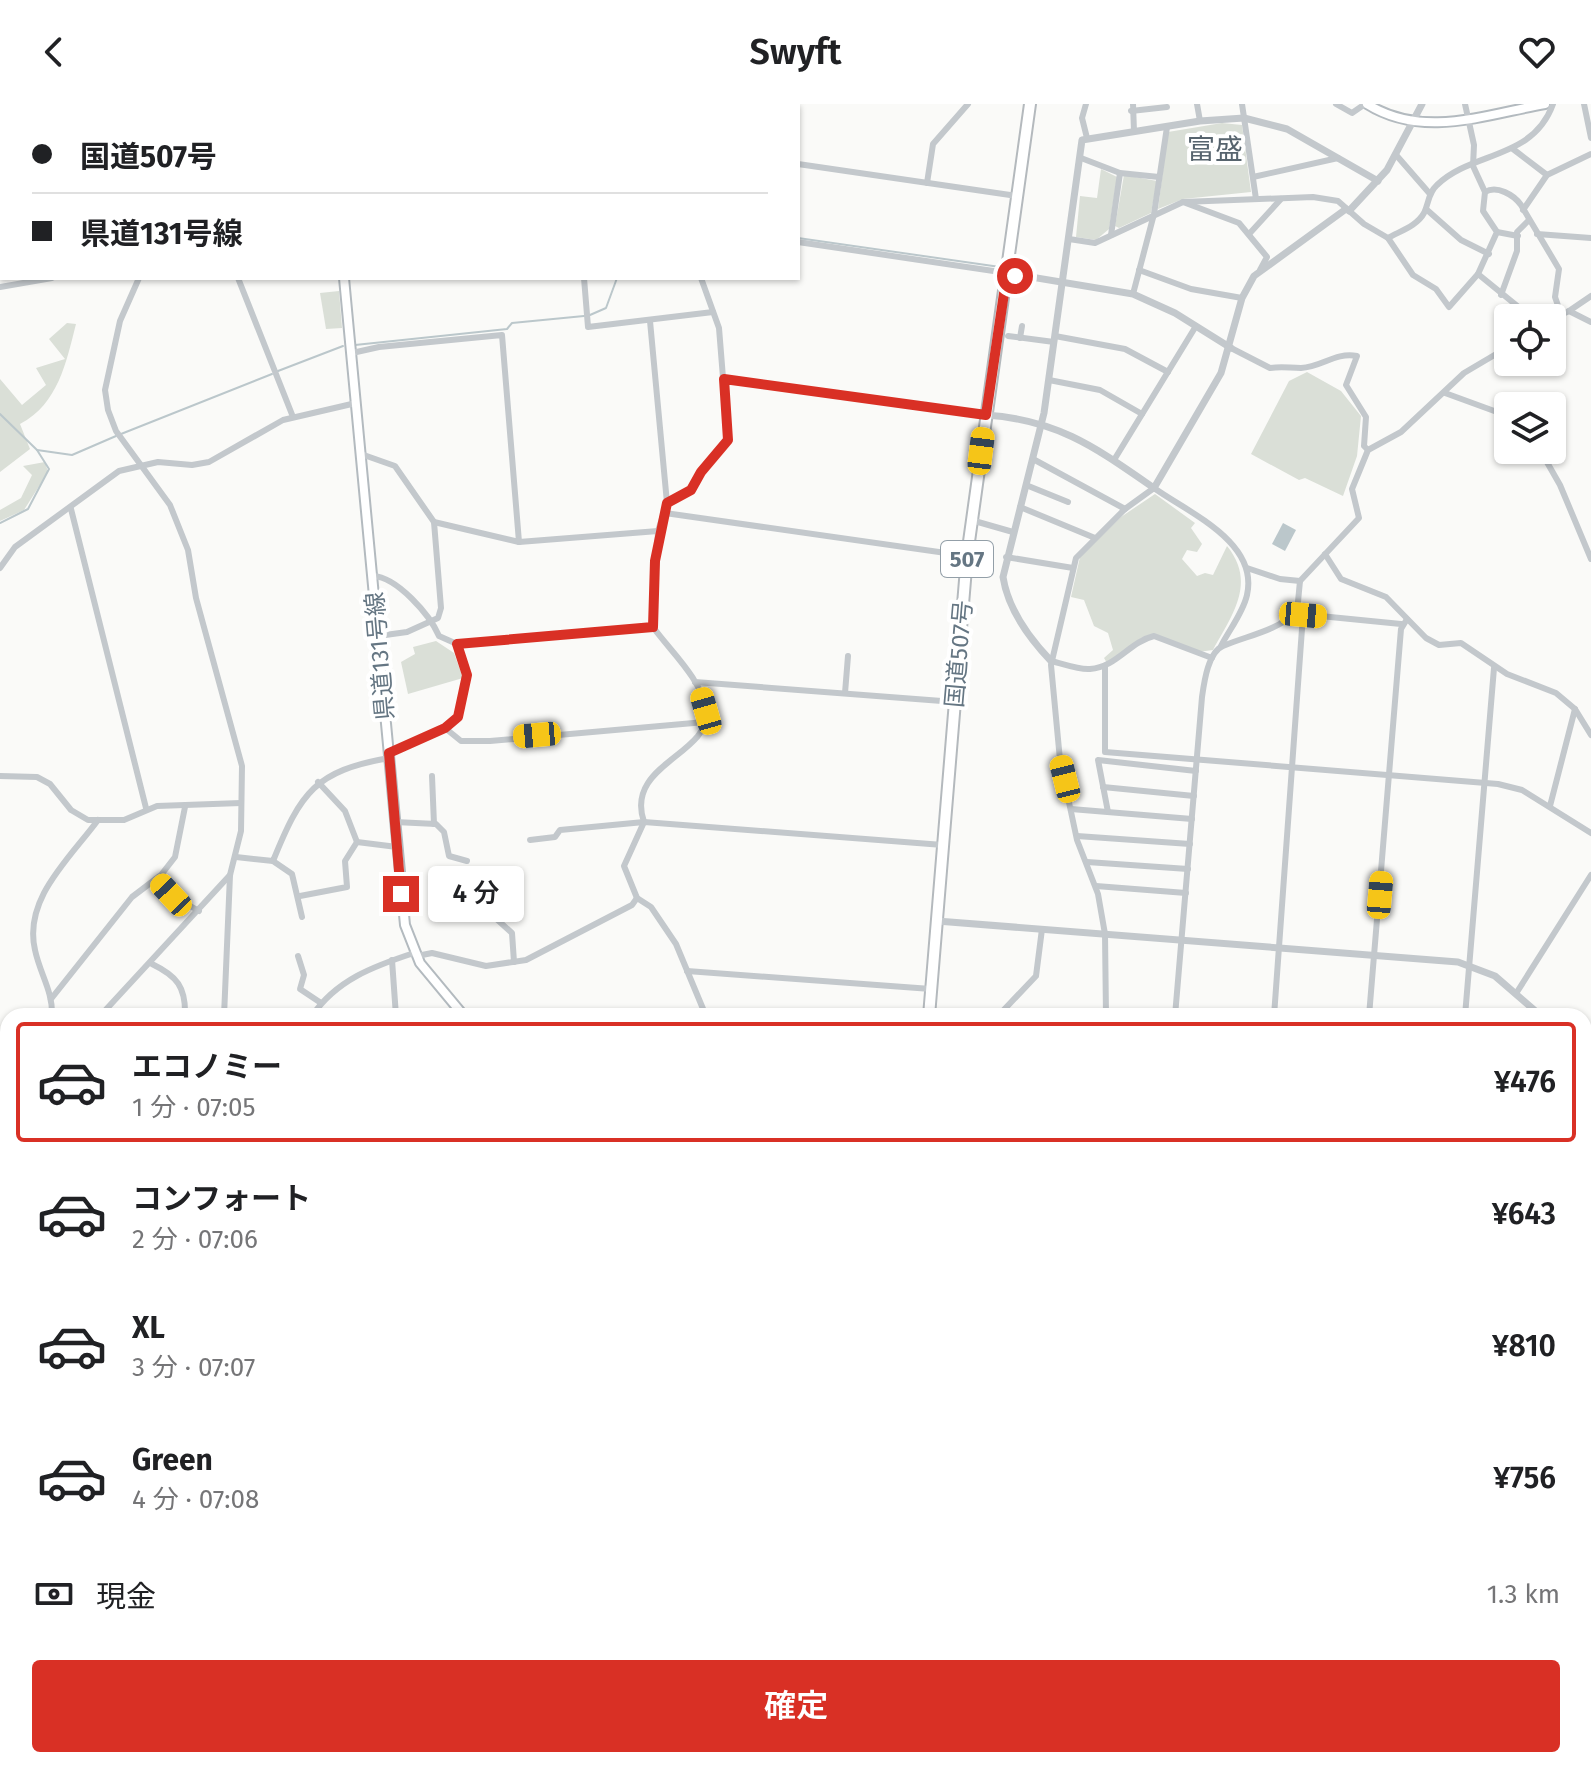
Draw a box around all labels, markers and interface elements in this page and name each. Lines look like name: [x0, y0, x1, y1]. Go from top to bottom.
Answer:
icon: back: [32, 30, 76, 74]
text: Swyft: [750, 30, 841, 74]
icon: heart: [1515, 30, 1559, 74]
district label: 富盛: [1187, 133, 1243, 166]
text: 国道507号: [80, 139, 217, 175]
text: 県道131号線: [80, 216, 243, 252]
route start: [997, 258, 1033, 294]
map controls: [1494, 304, 1566, 464]
button: locate: [1494, 304, 1566, 376]
button: layers: [1494, 392, 1566, 464]
car: [966, 426, 996, 476]
road number: 507: [941, 541, 993, 577]
street label: 県道131号線: [360, 591, 400, 721]
street label: 国道507号: [940, 599, 978, 709]
car: [1278, 601, 1328, 629]
car: [688, 685, 724, 737]
car: [512, 721, 562, 749]
car: [1048, 753, 1082, 805]
callout: 4 分: [429, 866, 525, 922]
car: [146, 869, 196, 921]
car: [1366, 870, 1394, 920]
route end: [383, 876, 419, 912]
text: 4 分: [453, 878, 499, 909]
icon: car: [36, 1046, 108, 1118]
text: エコノミー: [132, 1049, 282, 1085]
text: ¥476: [1494, 1064, 1556, 1100]
text: 1 分 · 07:05: [132, 1092, 255, 1123]
icon: car: [36, 1178, 108, 1250]
text: コンフォート: [132, 1181, 311, 1217]
text: ¥643: [1492, 1196, 1556, 1232]
text: 2 分 · 07:06: [132, 1224, 258, 1255]
icon: car: [36, 1310, 108, 1382]
text: XL: [132, 1310, 165, 1346]
text: ¥810: [1492, 1328, 1556, 1364]
text: 3 分 · 07:07: [132, 1352, 255, 1383]
icon: car: [36, 1442, 108, 1514]
text: Green: [132, 1442, 213, 1478]
text: ¥756: [1493, 1460, 1556, 1496]
text: 4 分 · 07:08: [132, 1484, 259, 1515]
icon: cash: [32, 1572, 76, 1616]
text: 現金: [96, 1579, 156, 1615]
text: 1.3 km: [1487, 1579, 1560, 1610]
button: 確定: [32, 1660, 1560, 1752]

